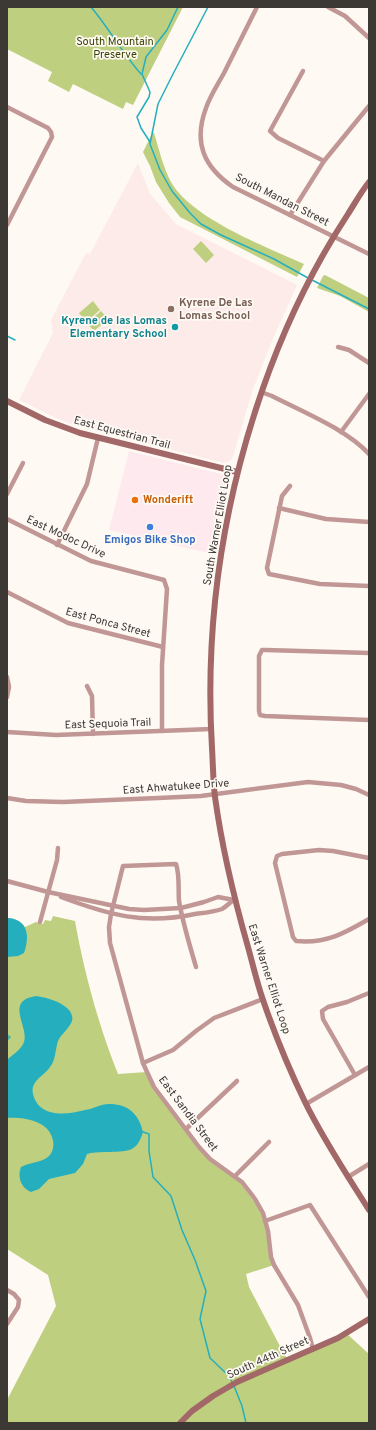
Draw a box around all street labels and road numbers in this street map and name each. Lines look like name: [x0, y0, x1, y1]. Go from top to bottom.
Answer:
street label: South Mandan Street: [233, 170, 331, 230]
street label: East Equestrian Trail: [72, 413, 172, 453]
street label: South Warner Elliot Loop: [200, 464, 236, 586]
street label: East Modoc Drive: [24, 512, 108, 562]
street label: East Ponca Street: [64, 605, 152, 641]
street label: East Sequoia Trail: [64, 715, 152, 733]
street label: East Ahwatukee Drive: [122, 776, 230, 798]
street label: East Warner Elliot Loop: [245, 922, 293, 1036]
street label: East Sandia Street: [155, 1074, 221, 1154]
street label: South 44th Street: [225, 1334, 311, 1382]

